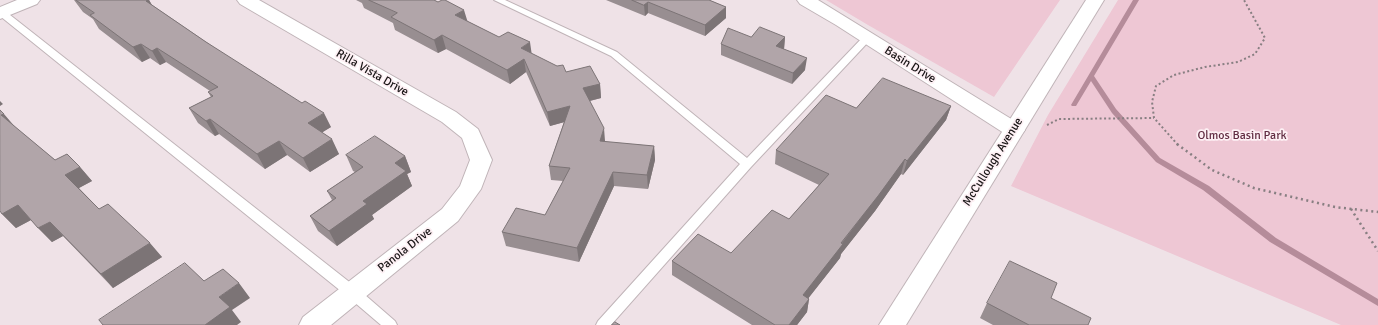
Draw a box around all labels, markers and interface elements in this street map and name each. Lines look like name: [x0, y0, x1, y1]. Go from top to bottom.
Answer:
street label: Basin Drive: [882, 44, 938, 86]
street label: Rilla Vista Drive: [333, 46, 411, 100]
street label: McCullough Avenue: [960, 115, 1026, 209]
park label: Olmos Basin Park: [1197, 129, 1287, 143]
street label: Panola Drive: [375, 224, 435, 276]

